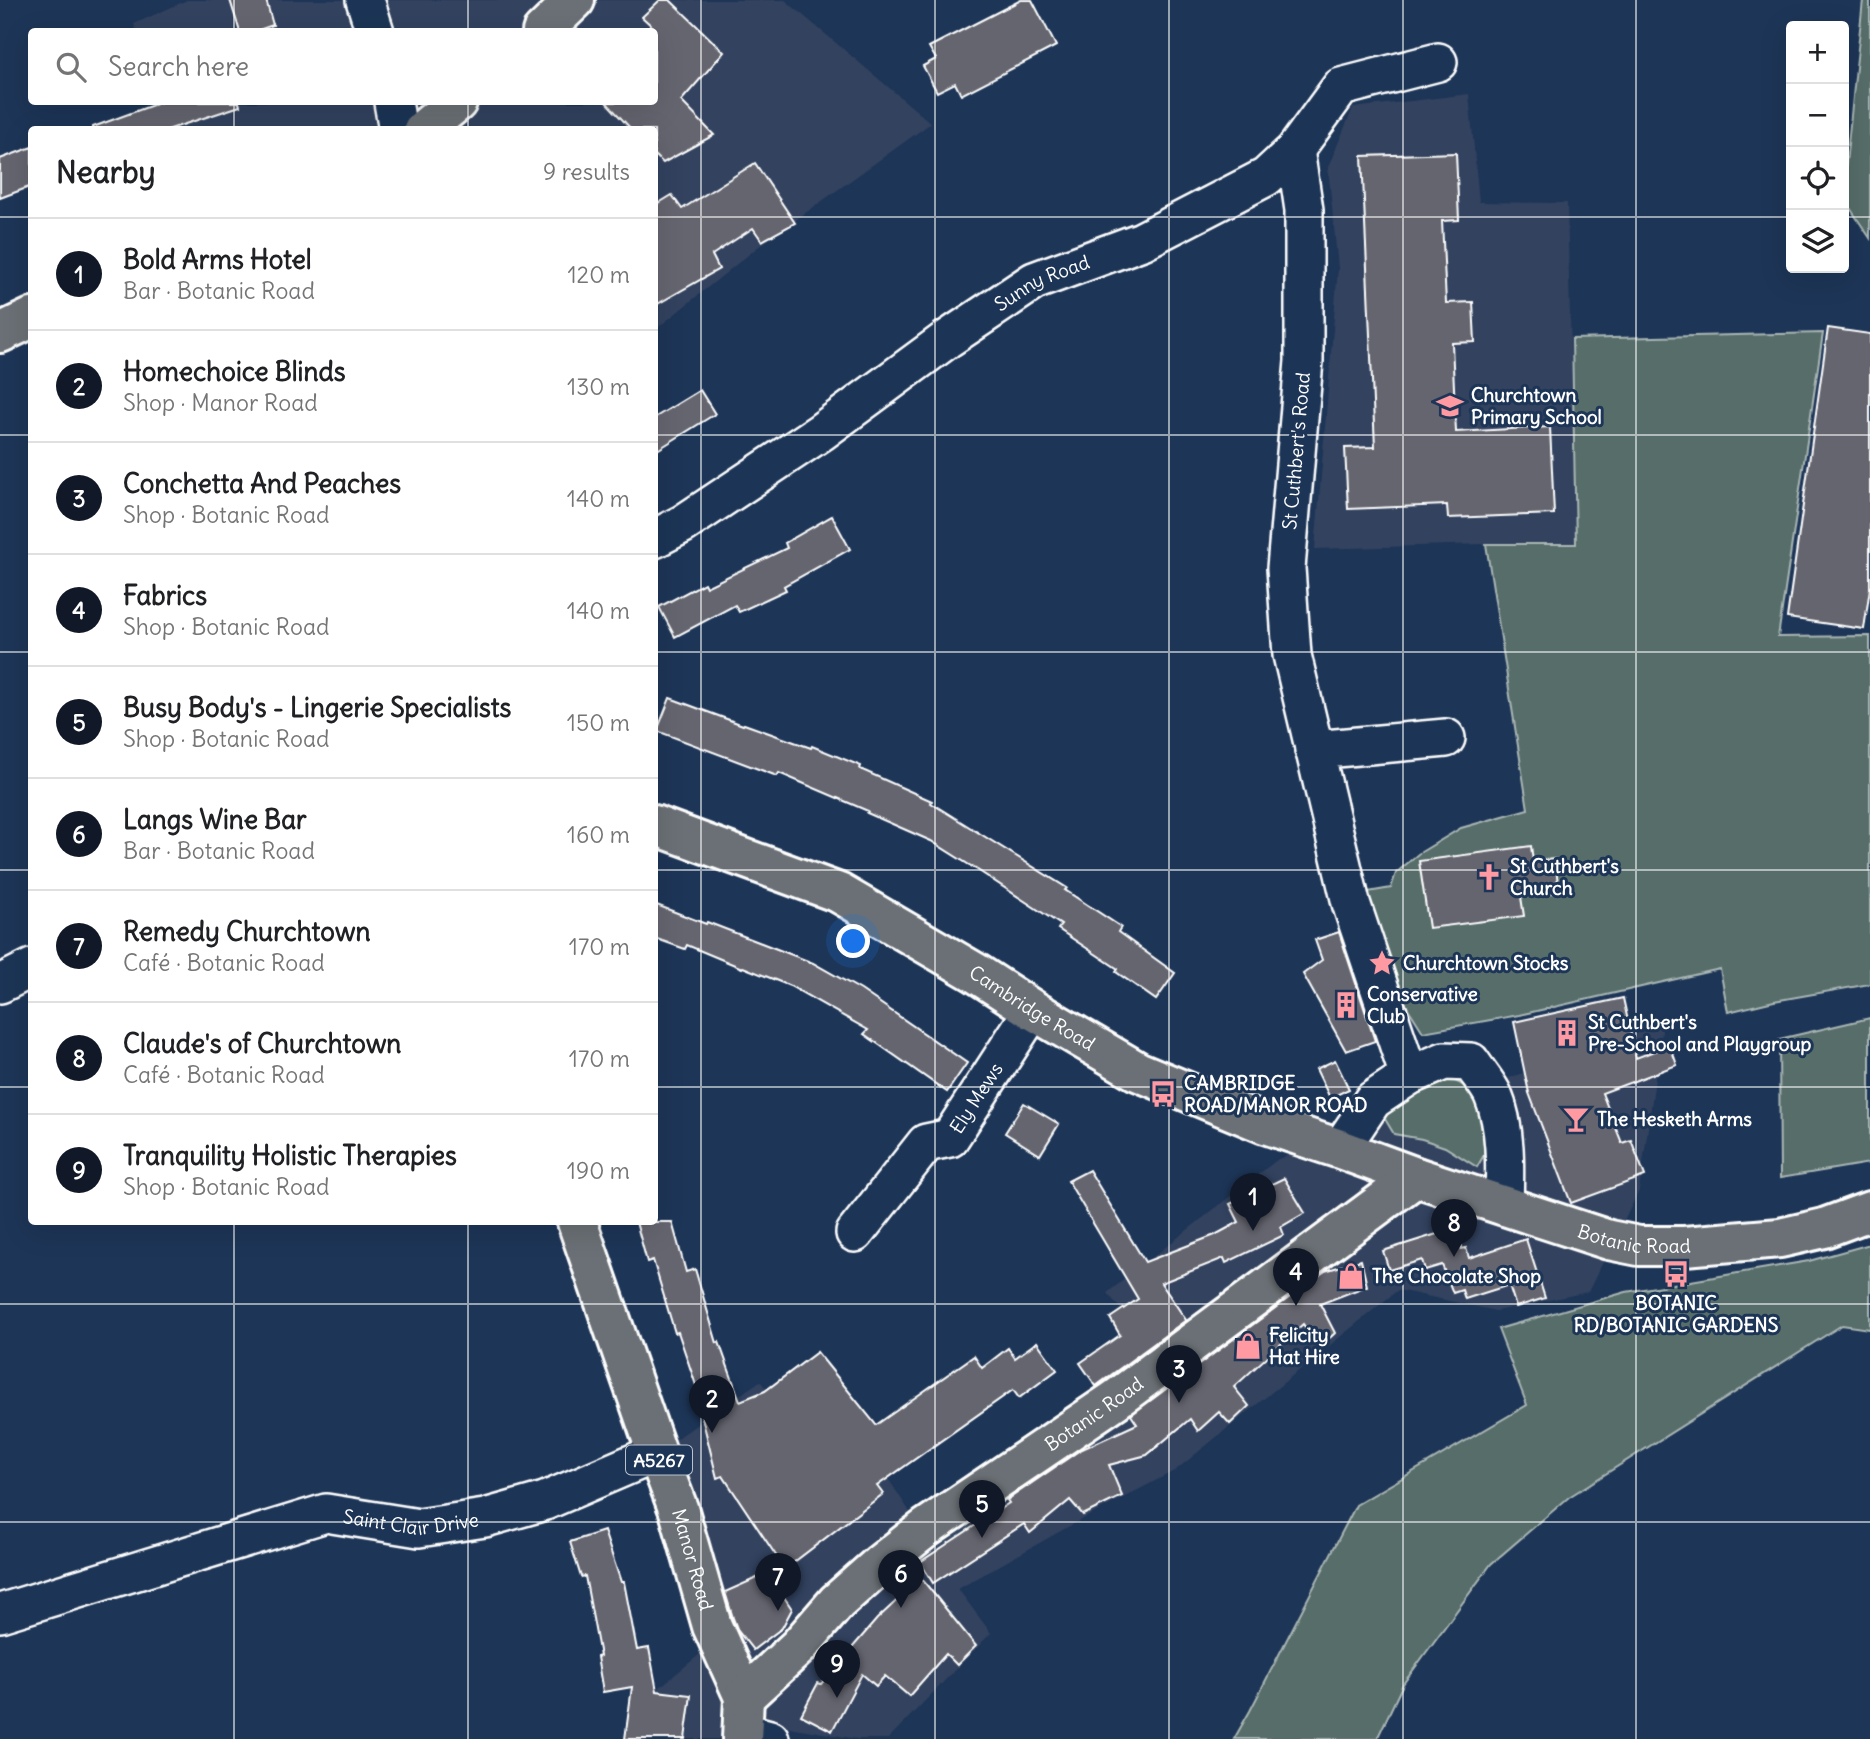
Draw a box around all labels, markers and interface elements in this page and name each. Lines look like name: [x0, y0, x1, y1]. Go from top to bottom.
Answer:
map controls: [1786, 21, 1849, 273]
button: +: [1786, 21, 1849, 84]
search box: [28, 28, 658, 105]
icon: search: [52, 48, 90, 86]
text: Search here: [108, 50, 249, 83]
button: −: [1786, 84, 1849, 147]
button: locate: [1786, 147, 1849, 210]
text: Nearby: [56, 153, 156, 191]
text: 9 results: [543, 157, 630, 186]
button: layers: [1786, 210, 1849, 273]
text: Bold Arms Hotel: [123, 243, 311, 276]
street label: Sunny Road: [990, 250, 1093, 316]
text: 1: [74, 260, 84, 289]
text: 120 m: [567, 260, 630, 289]
text: Bar · Botanic Road: [123, 276, 315, 305]
text: Homechoice Blinds: [123, 355, 346, 388]
street label: St Cuthbert's Road: [1277, 371, 1315, 531]
text: 2: [73, 372, 85, 401]
text: 130 m: [567, 372, 630, 401]
place label: Churchtown Primary School: [1471, 383, 1602, 429]
text: Shop · Manor Road: [123, 388, 318, 417]
school or university icon: Churchtown Primary School: [1435, 391, 1465, 421]
text: Conchetta And Peaches: [123, 467, 401, 500]
text: 3: [72, 484, 86, 513]
text: 140 m: [567, 484, 630, 513]
text: Shop · Botanic Road: [123, 500, 329, 529]
text: Fabrics: [123, 579, 207, 612]
text: 4: [72, 596, 86, 625]
text: 140 m: [567, 596, 630, 625]
text: Shop · Botanic Road: [123, 612, 329, 641]
text: Busy Body's - Lingerie Specialists: [123, 691, 511, 724]
text: 5: [72, 708, 86, 737]
text: 150 m: [567, 708, 630, 737]
text: Shop · Botanic Road: [123, 724, 329, 753]
text: Langs Wine Bar: [123, 803, 307, 836]
text: 6: [72, 820, 86, 849]
text: 160 m: [567, 820, 630, 849]
text: Bar · Botanic Road: [123, 836, 315, 865]
place label: St Cuthbert's Church: [1510, 854, 1619, 900]
church icon: St Cuthbert's Church: [1474, 862, 1504, 892]
text: Remedy Churchtown: [123, 915, 370, 948]
your location: [836, 924, 870, 958]
text: 7: [73, 932, 85, 961]
text: 170 m: [569, 932, 630, 961]
text: Café · Botanic Road: [123, 948, 325, 977]
place icon: Churchtown Stocks: [1367, 948, 1397, 978]
place label: Churchtown Stocks: [1403, 951, 1569, 975]
street label: Cambridge Road: [965, 960, 1100, 1056]
place label: Conservative Club: [1367, 982, 1478, 1028]
building icon: Conservative Club: [1331, 990, 1361, 1020]
place label: St Cuthbert's Pre-School and Playgroup: [1588, 1010, 1812, 1056]
building icon: St Cuthbert's Pre-School and Playgroup: [1552, 1018, 1582, 1048]
text: Claude's of Churchtown: [123, 1027, 401, 1060]
text: 8: [72, 1044, 86, 1073]
text: 170 m: [569, 1044, 630, 1073]
street label: Ely Mews: [944, 1058, 1008, 1138]
text: Café · Botanic Road: [123, 1060, 325, 1089]
place label: CAMBRIDGE ROAD/MANOR ROAD: [1184, 1071, 1367, 1117]
bus stop icon: CAMBRIDGE ROAD/MANOR ROAD: [1148, 1079, 1178, 1109]
bar icon: The Hesketh Arms: [1561, 1104, 1591, 1134]
place label: The Hesketh Arms: [1597, 1107, 1752, 1131]
text: Tranquility Holistic Therapies: [123, 1139, 457, 1172]
text: 9: [72, 1156, 86, 1185]
text: 190 m: [567, 1156, 630, 1185]
text: Shop · Botanic Road: [123, 1172, 329, 1201]
pin: 1: [1230, 1173, 1276, 1231]
pin: 8: [1431, 1199, 1477, 1257]
street label: Botanic Road: [1575, 1219, 1692, 1258]
pin: 4: [1273, 1248, 1319, 1306]
bus stop icon: BOTANIC RD/BOTANIC GARDENS: [1661, 1259, 1691, 1289]
shop icon: The Chocolate Shop: [1336, 1261, 1366, 1291]
place label: The Chocolate Shop: [1372, 1264, 1541, 1288]
place label: BOTANIC RD/BOTANIC GARDENS: [1574, 1291, 1779, 1337]
place label: Felicity Hat Hire: [1269, 1323, 1340, 1369]
shop icon: Felicity Hat Hire: [1233, 1331, 1263, 1361]
pin: 3: [1156, 1345, 1202, 1403]
street label: Botanic Road: [1040, 1371, 1148, 1456]
pin: 2: [689, 1375, 735, 1433]
road number: A5267: [626, 1446, 692, 1475]
pin: 5: [959, 1480, 1005, 1538]
street label: Saint Clair Drive: [342, 1504, 480, 1540]
street label: Manor Road: [667, 1506, 719, 1613]
pin: 6: [878, 1550, 924, 1608]
pin: 7: [755, 1553, 801, 1611]
pin: 9: [814, 1640, 860, 1698]

